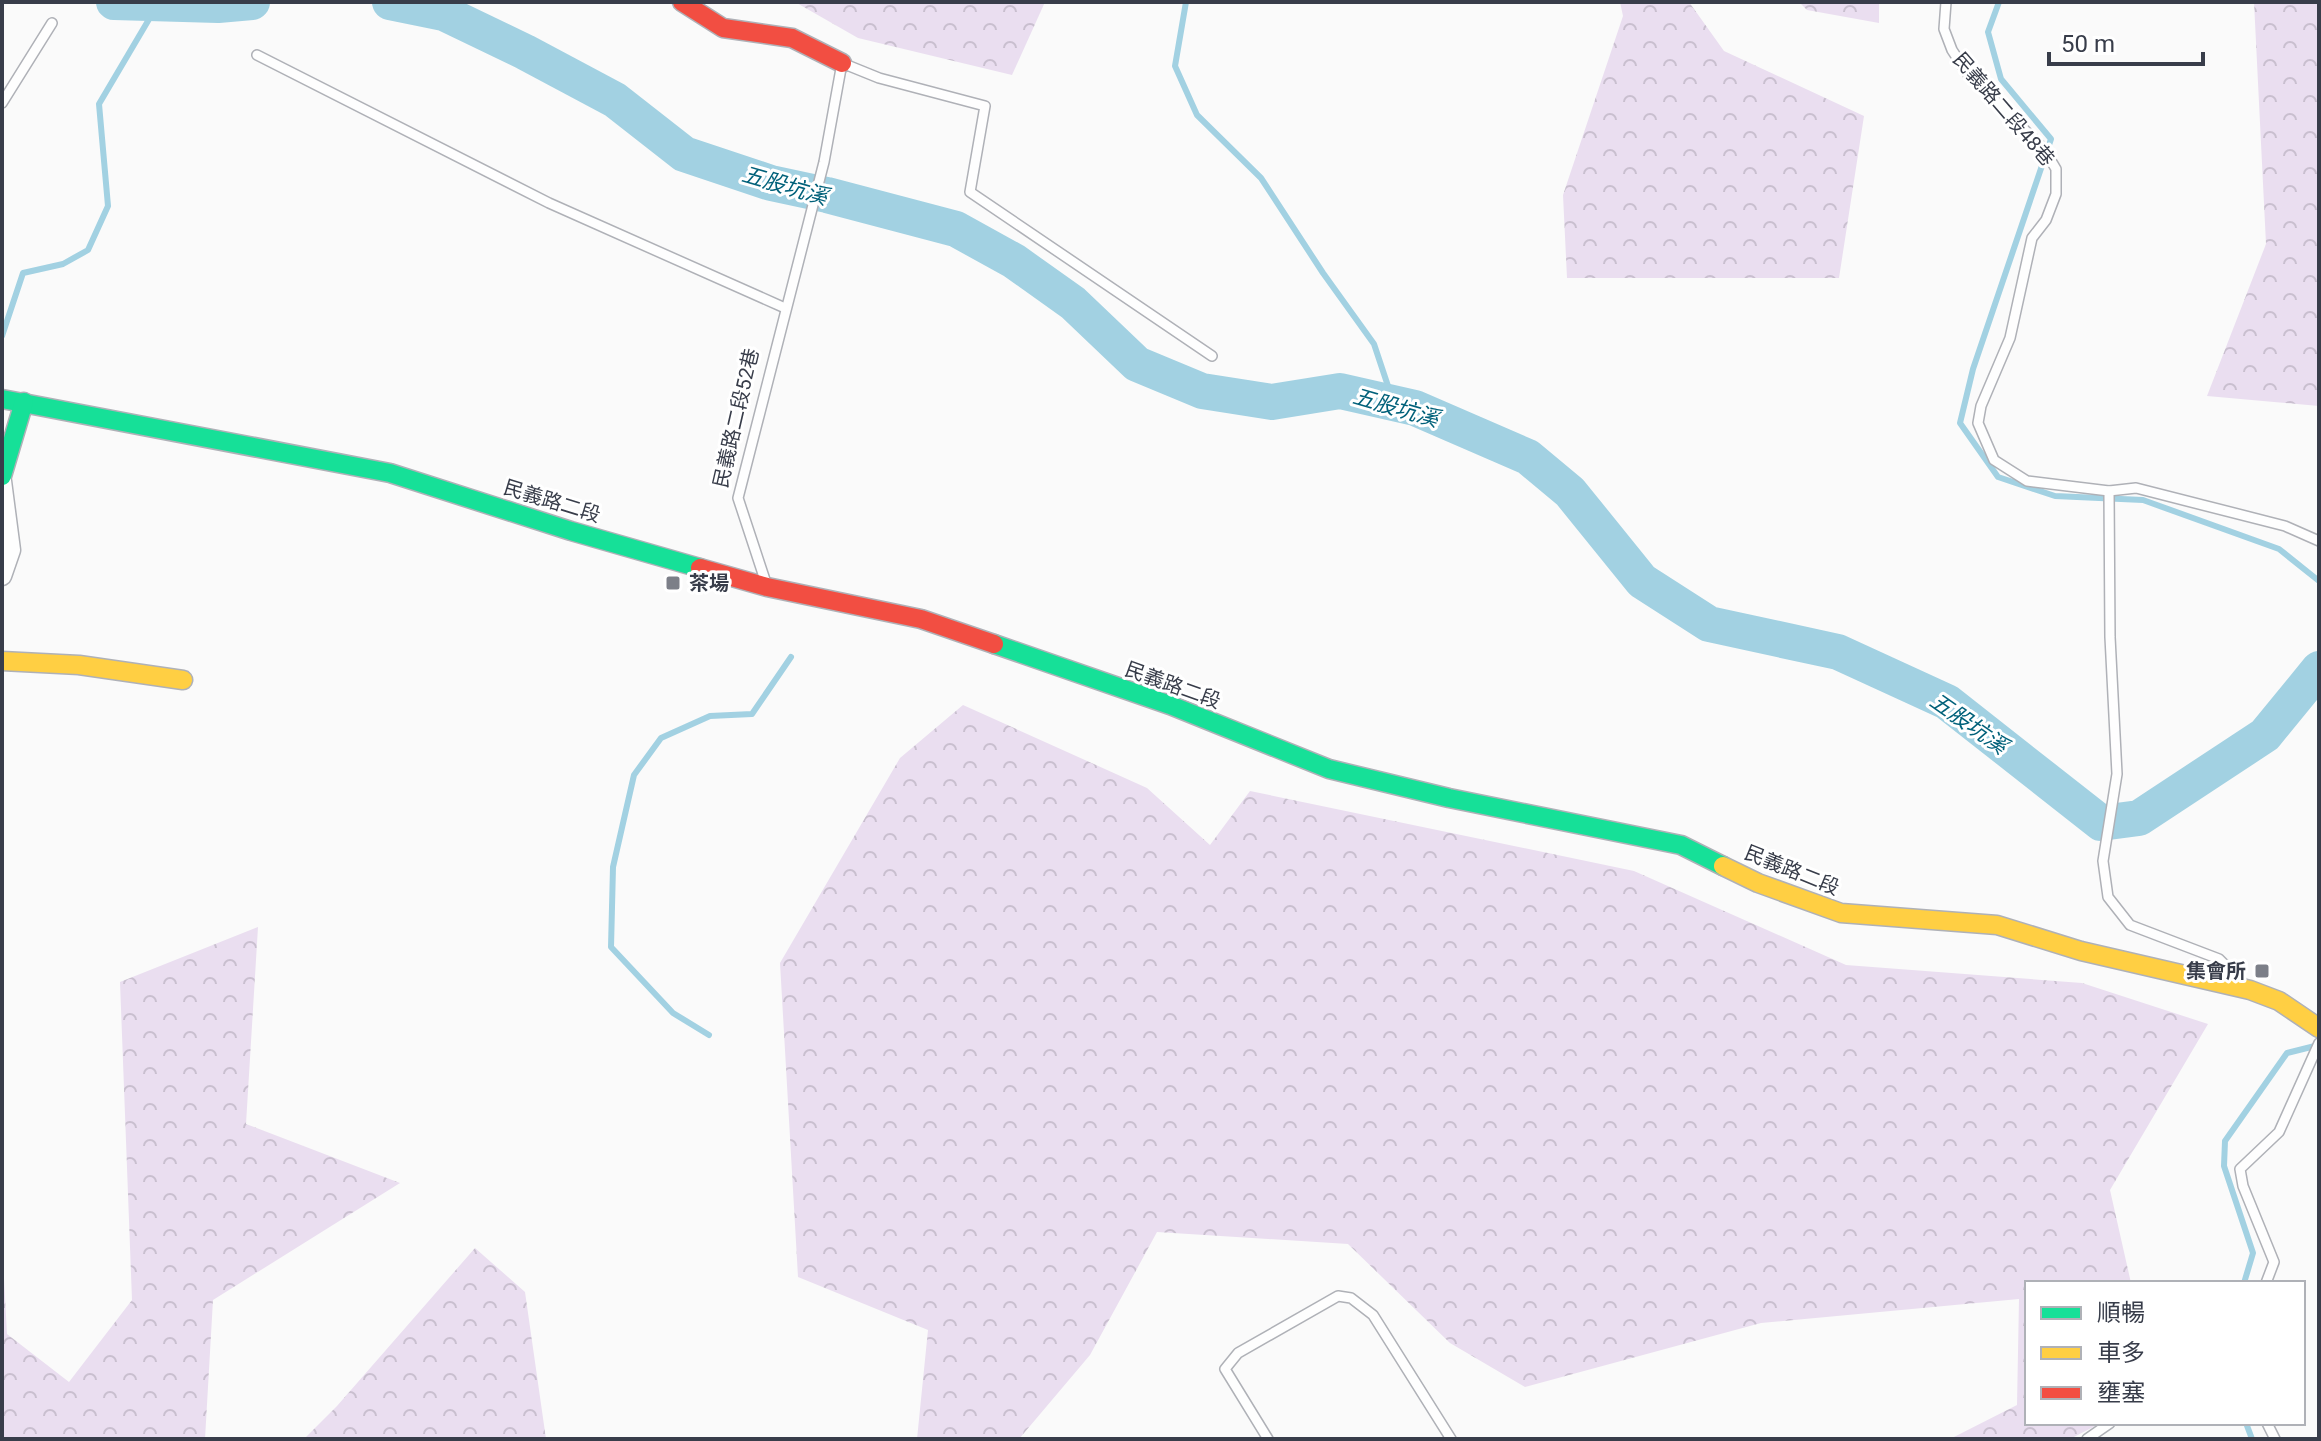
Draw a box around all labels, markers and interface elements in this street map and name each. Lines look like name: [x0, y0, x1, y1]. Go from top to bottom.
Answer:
scale bar: [2049, 16, 2203, 66]
text: 50 m: [2061, 30, 2115, 58]
street label: 民義路二段48巷: [1948, 47, 2060, 171]
water label: 五股坑溪: [739, 161, 833, 210]
street label: 民義路二段52巷: [708, 346, 764, 490]
water label: 五股坑溪: [1350, 383, 1444, 432]
street label: 民義路二段: [501, 475, 603, 527]
place label: 茶場: [689, 571, 729, 595]
marker: 茶場: [664, 574, 682, 592]
street label: 民義路二段: [1122, 657, 1224, 713]
water label: 五股坑溪: [1925, 688, 2014, 761]
street label: 民義路二段: [1741, 840, 1843, 900]
place label: 集會所: [2186, 959, 2246, 983]
marker: 集會所: [2253, 962, 2271, 980]
legend: [2025, 1281, 2305, 1425]
text: 順暢: [2097, 1299, 2145, 1327]
text: 車多: [2097, 1339, 2145, 1367]
text: 壅塞: [2097, 1379, 2145, 1407]

